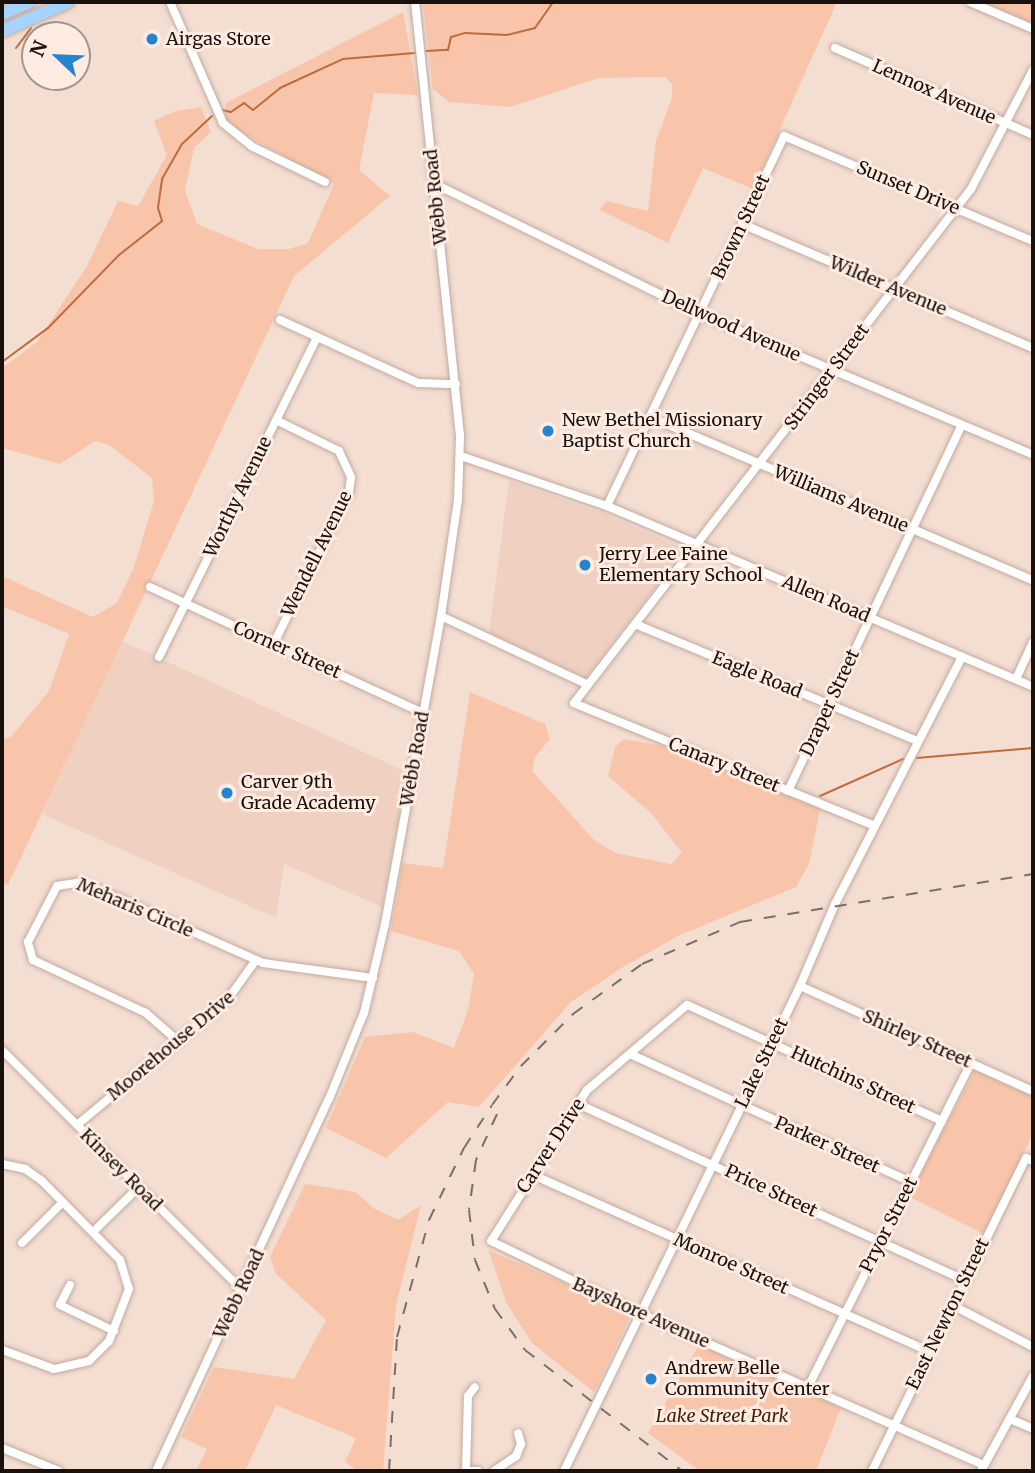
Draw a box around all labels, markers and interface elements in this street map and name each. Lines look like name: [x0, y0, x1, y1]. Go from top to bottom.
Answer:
north arrow: [21, 21, 91, 91]
place label: Airgas Store: [166, 28, 271, 50]
marker: Airgas Store: [144, 31, 160, 47]
text: N: [25, 37, 52, 60]
street label: Lennox Avenue: [869, 55, 999, 129]
street label: Webb Road: [420, 148, 452, 246]
street label: Sunset Drive: [853, 157, 963, 219]
street label: Brown Street: [707, 171, 775, 283]
street label: Wilder Avenue: [826, 252, 950, 320]
street label: Dellwood Avenue: [658, 286, 804, 366]
street label: Stringer Street: [780, 320, 874, 434]
place label: New Bethel Missionary Baptist Church: [562, 410, 763, 452]
marker: New Bethel Missionary Baptist Church: [540, 423, 556, 439]
street label: Worthy Avenue: [199, 433, 277, 561]
street label: Williams Avenue: [770, 461, 912, 537]
street label: Wendell Avenue: [277, 488, 357, 620]
place label: Jerry Lee Faine Elementary School: [599, 544, 763, 586]
marker: Jerry Lee Faine Elementary School: [577, 557, 593, 573]
street label: Allen Road: [779, 571, 873, 627]
street label: Corner Street: [230, 617, 344, 683]
street label: Draper Street: [796, 646, 864, 760]
street label: Eagle Road: [709, 647, 805, 703]
street label: Webb Road: [396, 710, 434, 808]
street label: Canary Street: [665, 733, 783, 797]
place label: Carver 9th Grade Academy: [241, 772, 376, 814]
marker: Carver 9th Grade Academy: [219, 785, 235, 801]
street label: Meharis Circle: [74, 874, 196, 942]
street label: Moorehouse Drive: [103, 987, 239, 1105]
street label: Shirley Street: [859, 1005, 975, 1073]
street label: Lake Street: [731, 1014, 793, 1112]
street label: Hutchins Street: [787, 1042, 919, 1118]
street label: Carver Drive: [512, 1095, 590, 1197]
street label: Parker Street: [771, 1112, 883, 1178]
street label: Kinsey Road: [75, 1124, 167, 1216]
street label: Price Street: [721, 1160, 821, 1222]
street label: Pryor Street: [856, 1174, 922, 1276]
street label: Monroe Street: [670, 1229, 792, 1299]
street label: East Newton Street: [902, 1235, 994, 1393]
street label: Webb Road: [209, 1246, 269, 1342]
street label: Bayshore Avenue: [569, 1273, 713, 1353]
place label: Andrew Belle Community Center: [665, 1358, 830, 1400]
marker: Andrew Belle Community Center: [643, 1371, 659, 1387]
park label: Lake Street Park: [656, 1405, 788, 1427]

